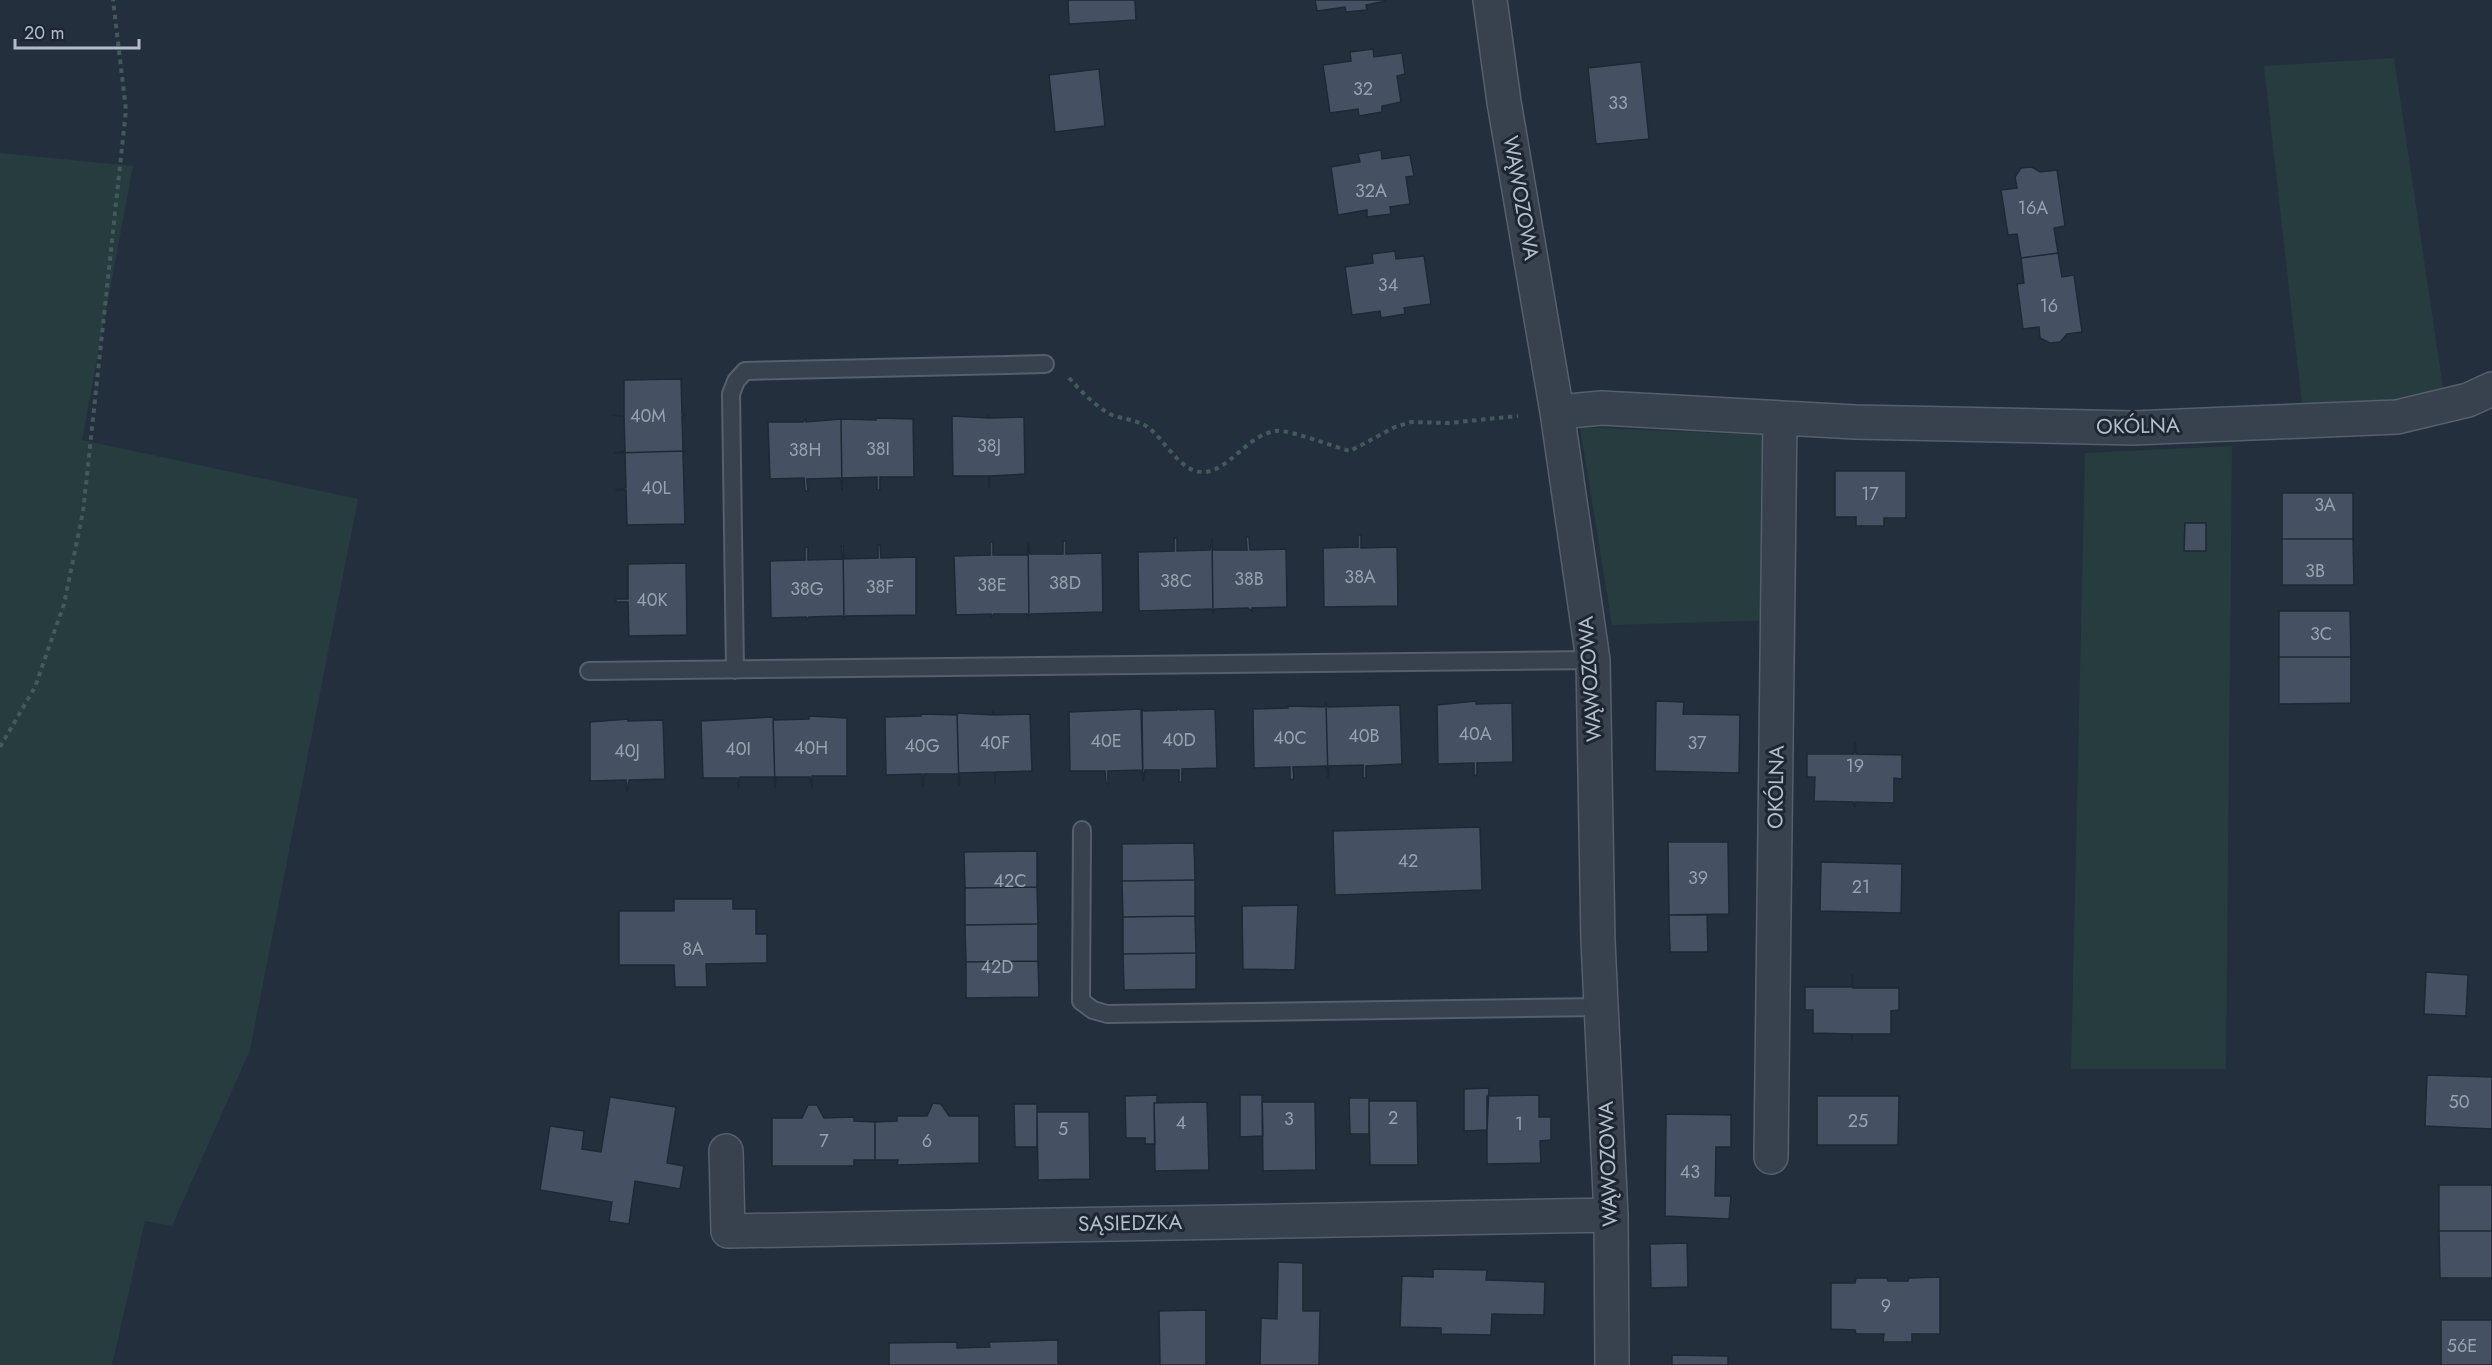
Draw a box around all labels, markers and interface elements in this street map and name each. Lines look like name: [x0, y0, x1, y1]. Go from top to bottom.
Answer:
scale bar: [15, 12, 140, 50]
text: 20 m: [24, 20, 64, 46]
house number: 32: [1353, 76, 1373, 102]
house number: 33: [1608, 90, 1628, 116]
street label: WĄWOZOWA: [1495, 133, 1547, 263]
house number: 32A: [1355, 178, 1387, 204]
house number: 16A: [2018, 195, 2048, 221]
house number: 34: [1378, 272, 1398, 298]
house number: 16: [2040, 293, 2058, 319]
house number: 40M: [630, 403, 666, 429]
street label: OKÓLNA: [2096, 410, 2180, 442]
house number: 38J: [977, 433, 1001, 459]
house number: 38I: [866, 436, 890, 462]
house number: 38H: [789, 437, 821, 463]
house number: 40L: [641, 475, 671, 501]
house number: 17: [1861, 481, 1879, 507]
house number: 3A: [2314, 492, 2336, 518]
house number: 3B: [2305, 558, 2325, 584]
house number: 38A: [1344, 564, 1376, 590]
house number: 38B: [1234, 566, 1264, 592]
house number: 38C: [1160, 568, 1192, 594]
house number: 38D: [1049, 570, 1081, 596]
house number: 38E: [977, 572, 1007, 598]
house number: 38F: [866, 574, 894, 600]
house number: 38G: [790, 576, 824, 602]
house number: 40K: [636, 587, 669, 613]
street label: WĄWOZOWA: [1571, 615, 1609, 743]
house number: 3C: [2310, 621, 2332, 647]
house number: 40A: [1458, 721, 1492, 747]
house number: 40B: [1348, 723, 1380, 749]
house number: 40C: [1273, 725, 1307, 751]
house number: 40D: [1162, 727, 1196, 753]
house number: 40E: [1090, 728, 1122, 754]
house number: 40F: [980, 730, 1010, 756]
house number: 37: [1687, 730, 1707, 756]
house number: 40G: [904, 733, 940, 759]
house number: 40H: [794, 735, 828, 761]
house number: 40I: [725, 736, 751, 762]
house number: 40J: [614, 738, 640, 764]
street label: OKÓLNA: [1760, 745, 1792, 829]
house number: 19: [1846, 753, 1864, 779]
house number: 42: [1398, 848, 1418, 874]
house number: 39: [1688, 865, 1708, 891]
house number: 42C: [993, 868, 1027, 894]
house number: 21: [1852, 874, 1870, 900]
house number: 8A: [682, 936, 704, 962]
house number: 42D: [981, 954, 1013, 980]
house number: 50: [2449, 1089, 2470, 1115]
street label: WĄWOZOWA: [1591, 1100, 1625, 1227]
house number: 2: [1388, 1105, 1398, 1131]
house number: 3: [1284, 1106, 1294, 1132]
house number: 25: [1848, 1108, 1868, 1134]
house number: 4: [1176, 1110, 1186, 1136]
house number: 1: [1515, 1111, 1523, 1137]
house number: 5: [1058, 1116, 1068, 1142]
house number: 7: [819, 1128, 829, 1154]
house number: 6: [922, 1128, 932, 1154]
house number: 43: [1680, 1159, 1700, 1185]
street label: SĄSIEDZKA: [1078, 1207, 1183, 1239]
house number: 9: [1881, 1293, 1891, 1319]
house number: 56E: [2447, 1333, 2477, 1359]

